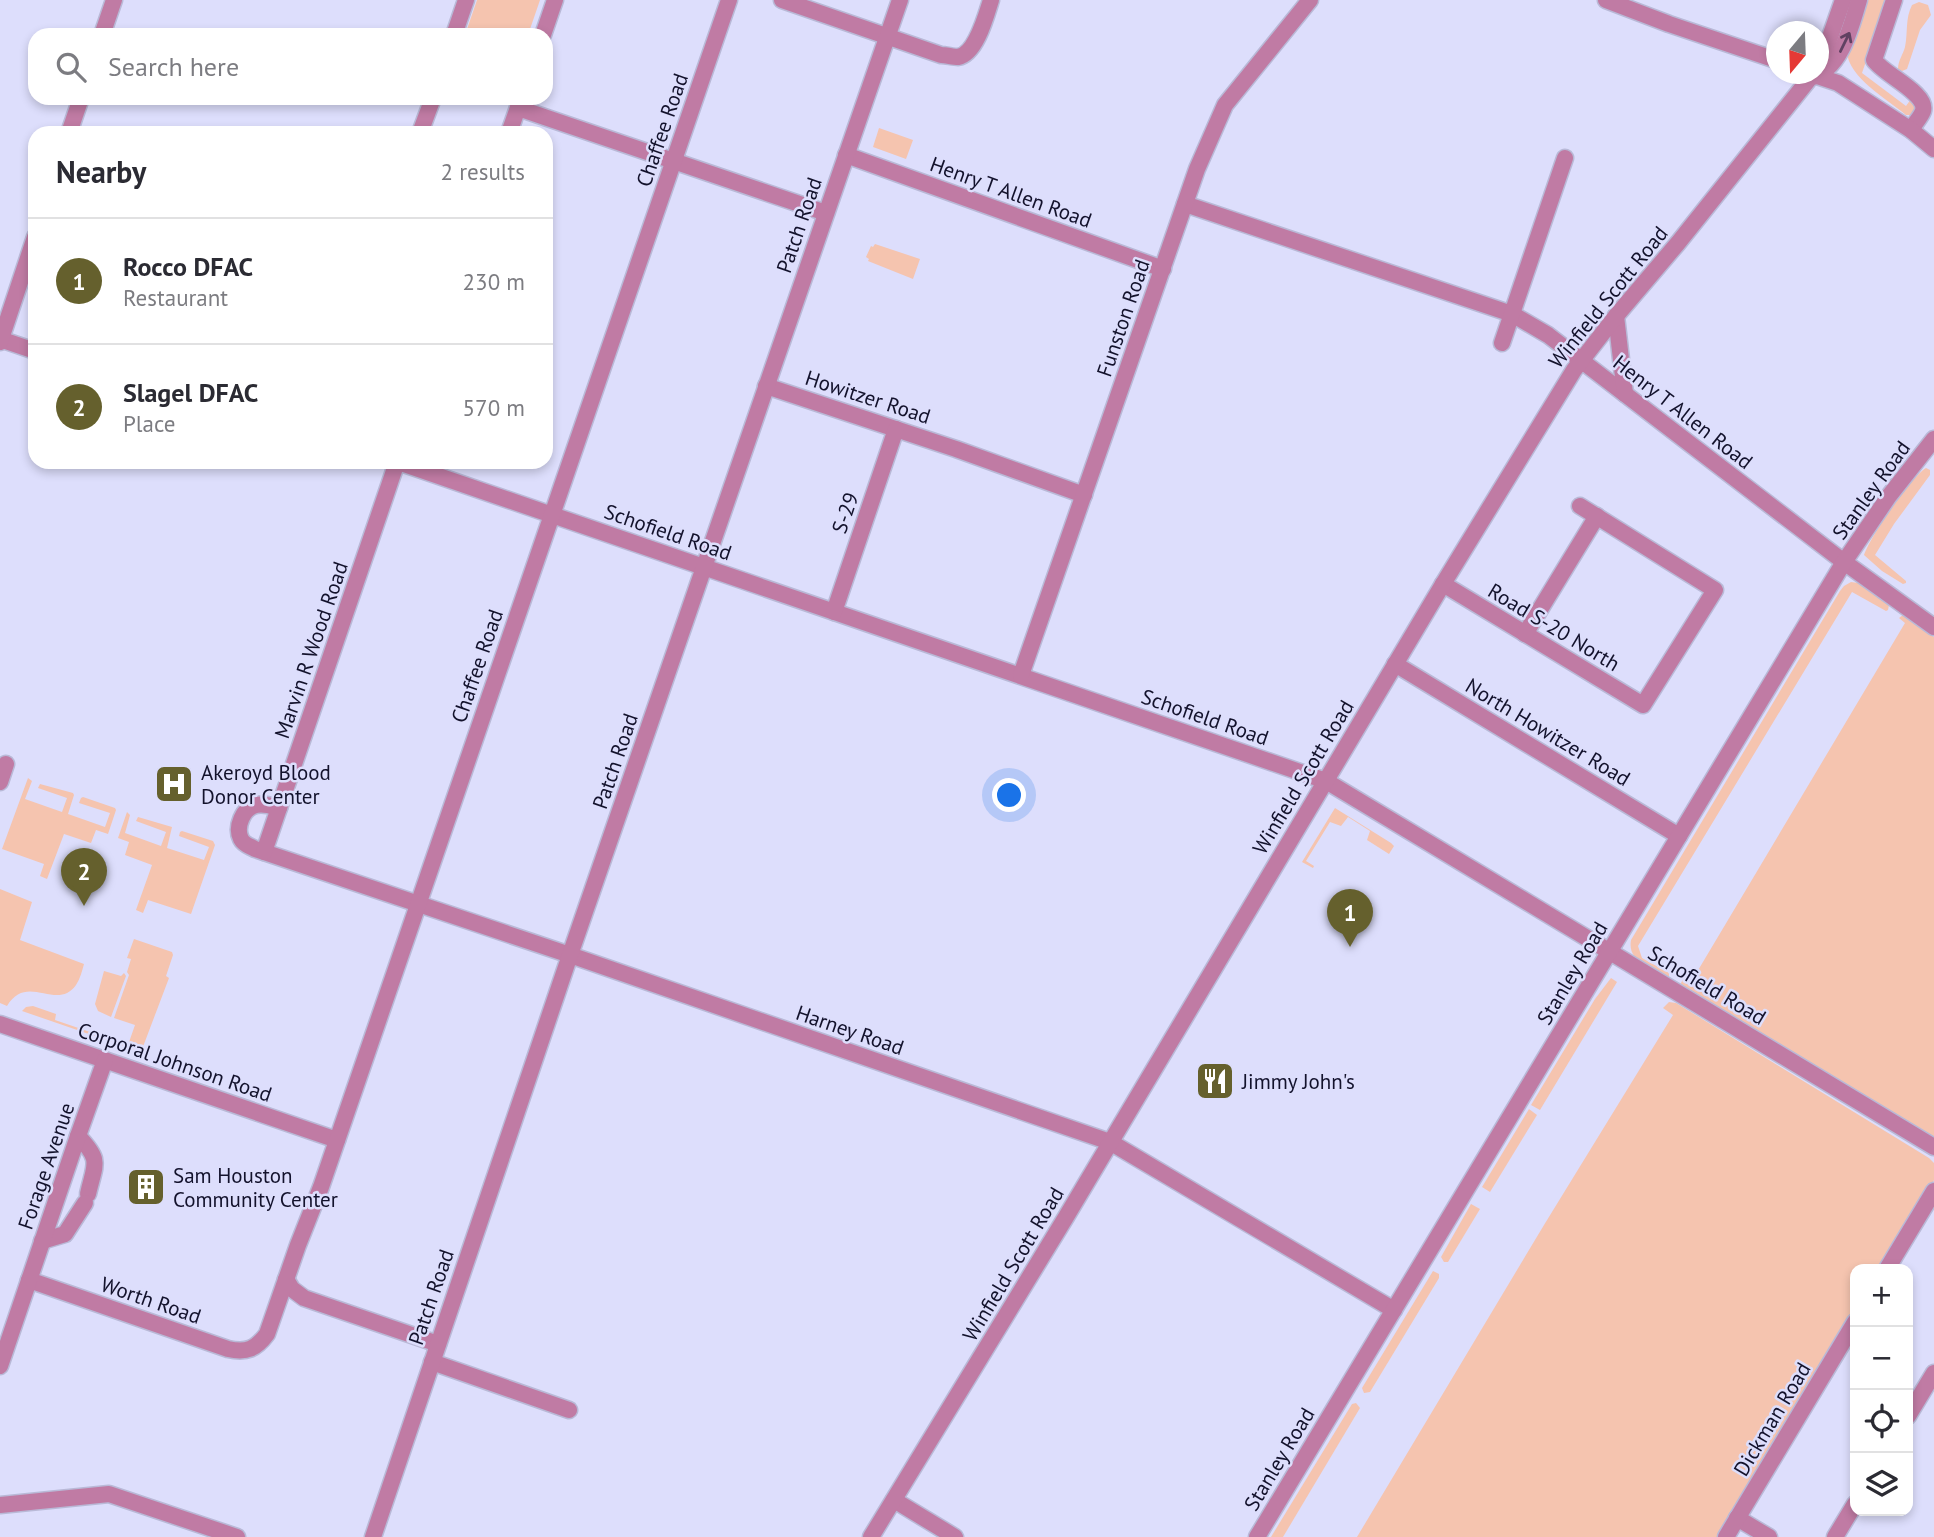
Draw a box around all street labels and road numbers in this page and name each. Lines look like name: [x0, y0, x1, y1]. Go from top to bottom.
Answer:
street label: Chaffee Road: [630, 70, 694, 190]
street label: Henry T Allen Road: [927, 150, 1095, 234]
street label: Patch Road: [770, 174, 828, 276]
street label: Winfield Scott Road: [1542, 220, 1674, 374]
street label: Funston Road: [1090, 256, 1156, 380]
street label: Henry T Allen Road: [1608, 349, 1758, 475]
street label: Howitzer Road: [802, 364, 934, 430]
street label: Stanley Road: [1826, 435, 1916, 545]
street label: S-29: [825, 489, 865, 537]
street label: Schofield Road: [601, 498, 735, 566]
street label: Marvin R Wood Road: [268, 558, 354, 742]
street label: Road S-20 North: [1483, 577, 1625, 677]
street label: Chaffee Road: [445, 606, 509, 726]
street label: North Howitzer Road: [1461, 672, 1635, 792]
street label: Schofield Road: [1138, 683, 1272, 751]
street label: Winfield Scott Road: [1246, 695, 1360, 859]
street label: Patch Road: [586, 710, 644, 812]
street label: Stanley Road: [1531, 916, 1613, 1030]
street label: Schofield Road: [1643, 939, 1771, 1031]
street label: Harney Road: [792, 999, 908, 1061]
street label: Corporal Johnson Road: [74, 1016, 276, 1108]
street label: Forage Avenue: [12, 1099, 80, 1233]
street label: Winfield Scott Road: [956, 1182, 1070, 1346]
street label: Patch Road: [402, 1246, 460, 1348]
street label: Worth Road: [97, 1270, 205, 1330]
street label: Dickman Road: [1727, 1357, 1817, 1481]
street label: Stanley Road: [1238, 1402, 1320, 1516]

